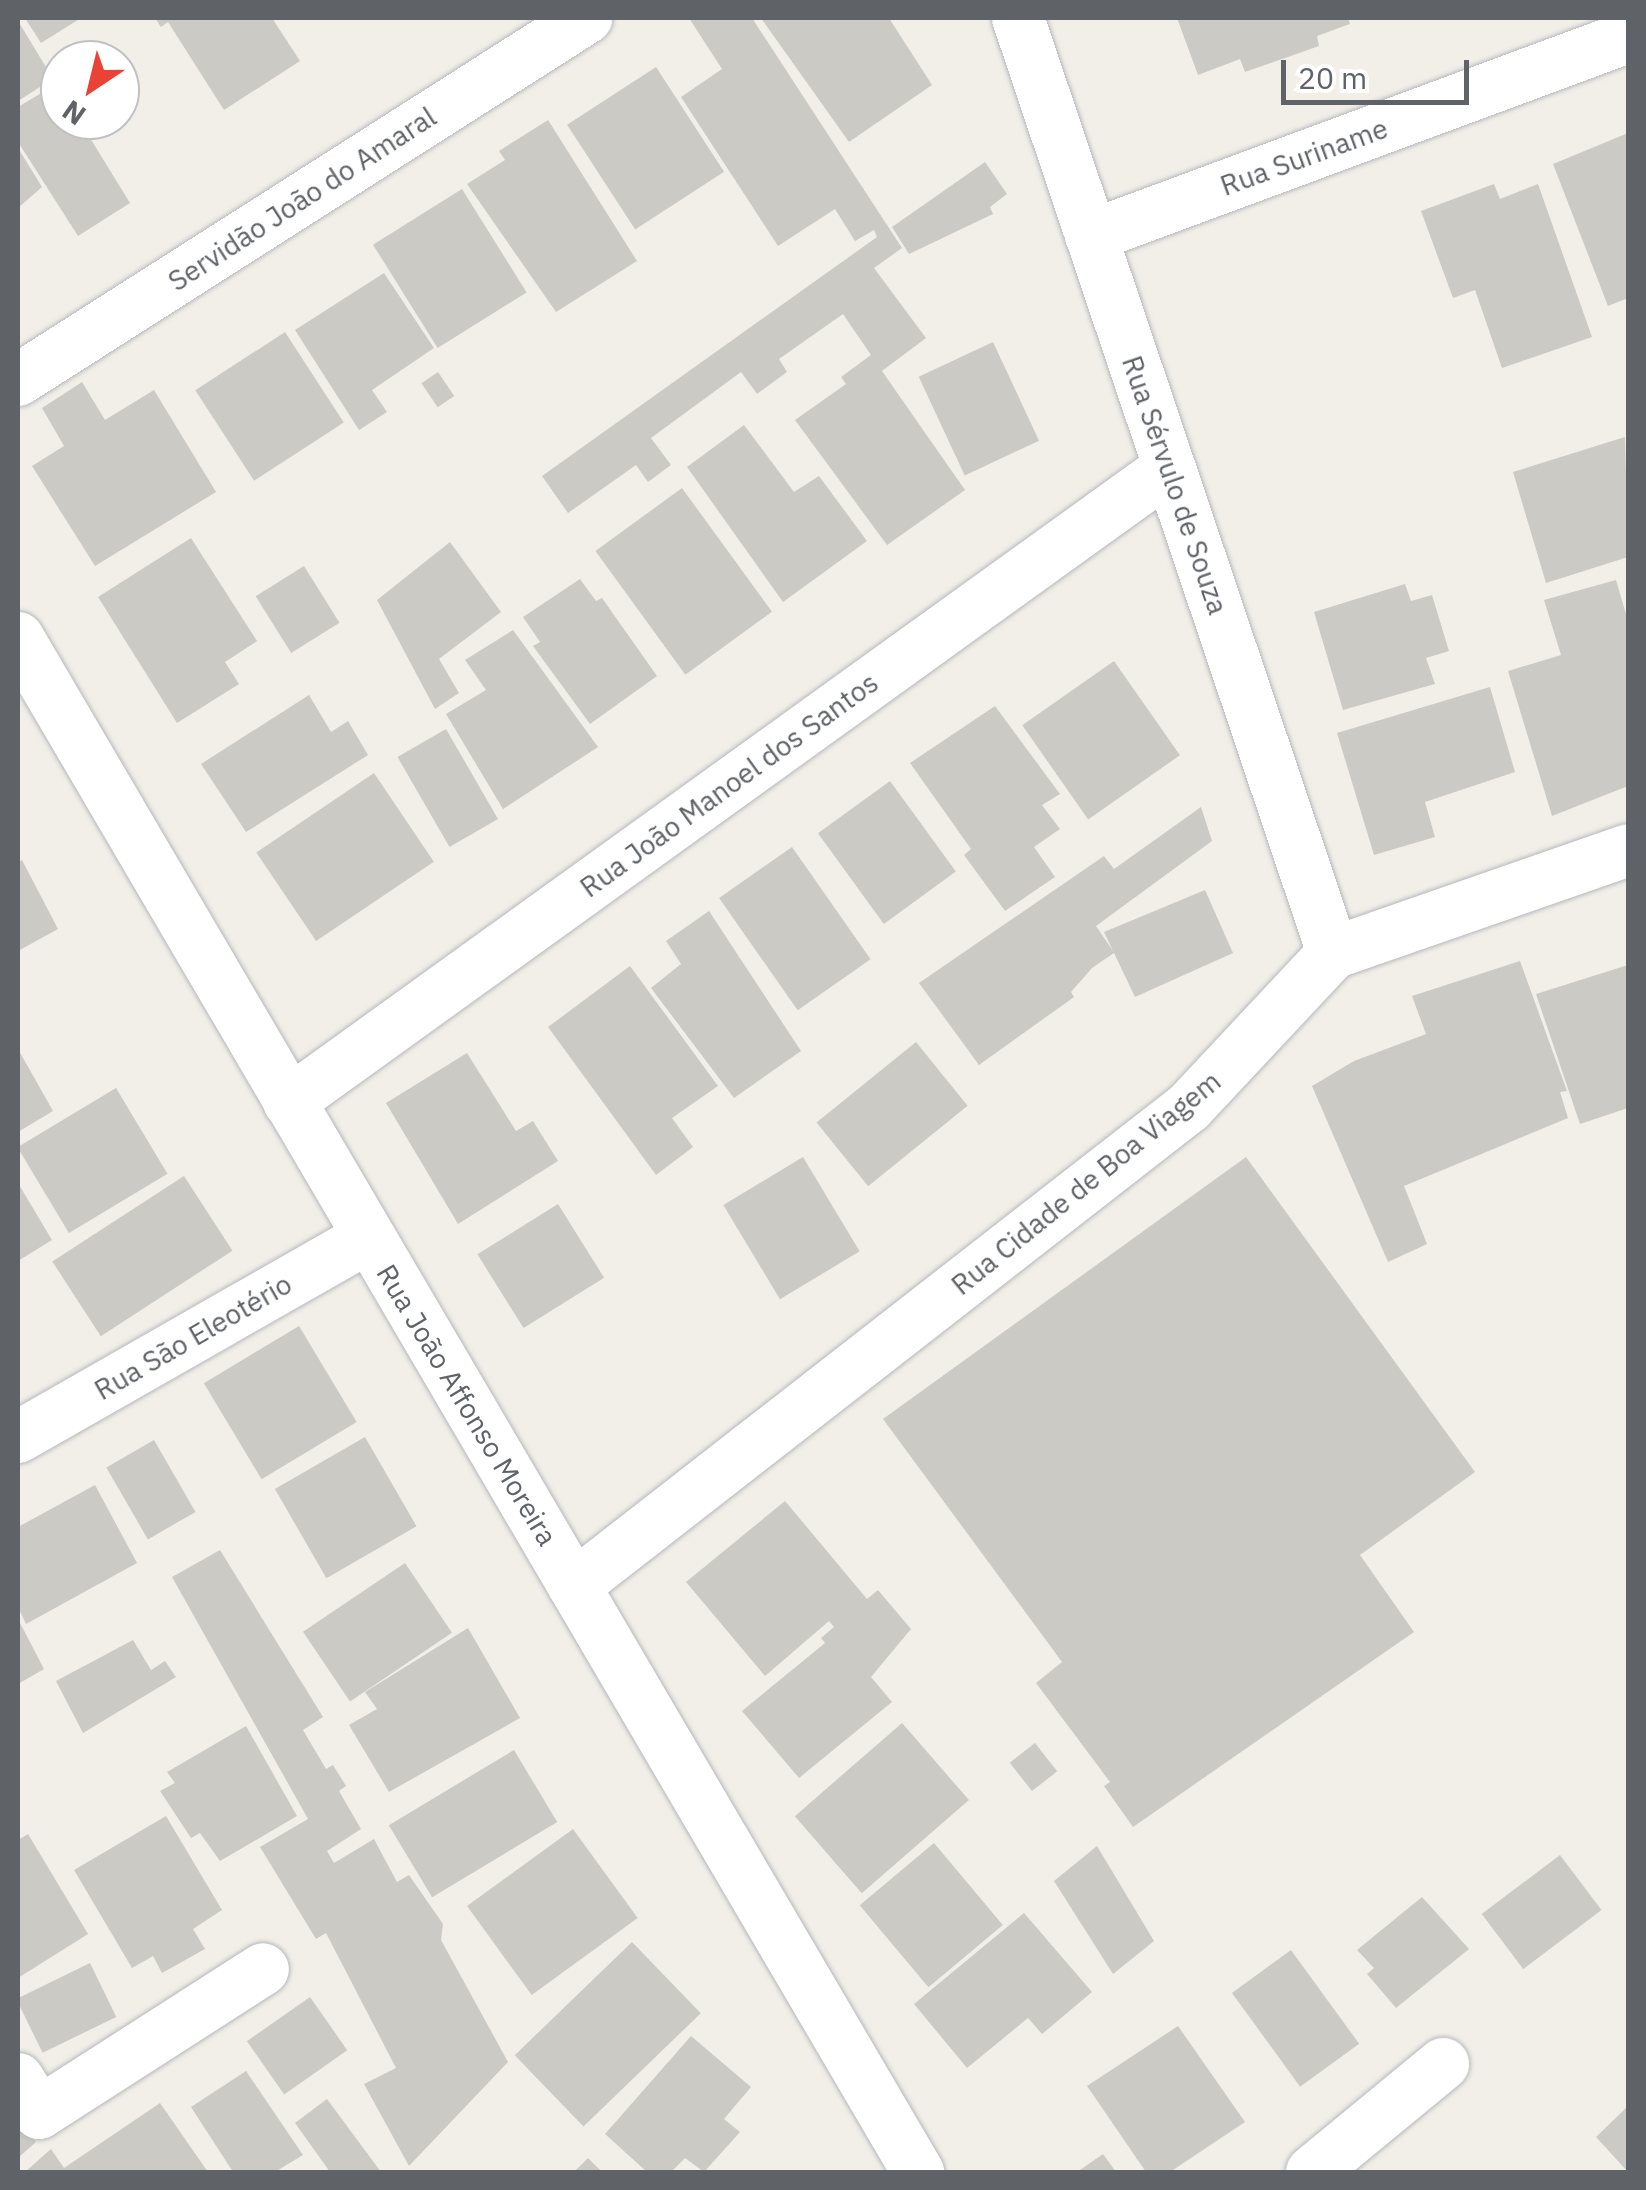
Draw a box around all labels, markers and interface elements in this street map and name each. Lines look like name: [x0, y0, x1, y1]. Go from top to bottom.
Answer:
north arrow: [40, 40, 140, 140]
scale bar: [1286, 40, 1474, 102]
text: 20 m: [1298, 58, 1367, 97]
text: N: [55, 92, 93, 134]
street label: Servidão João do Amaral: [162, 100, 442, 298]
street label: Rua Suriname: [1216, 111, 1392, 203]
street label: Rua Sérvulo de Souza: [1115, 351, 1235, 619]
street label: Rua João Manoel dos Santos: [574, 666, 884, 904]
street label: Rua Cidade de Boa Viagem: [945, 1064, 1227, 1302]
street label: Rua João Affonso Moreira: [370, 1258, 564, 1552]
street label: Rua São Eleotério: [89, 1267, 297, 1407]

